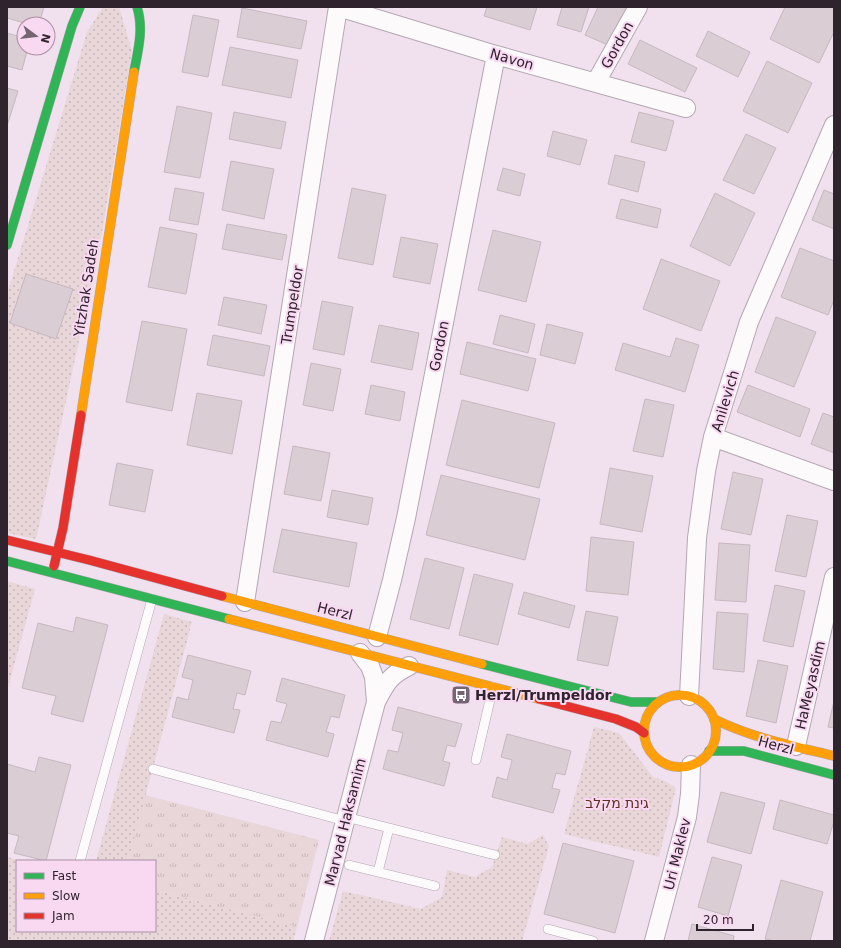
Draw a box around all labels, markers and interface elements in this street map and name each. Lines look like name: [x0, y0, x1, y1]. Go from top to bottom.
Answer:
north arrow: [16, 16, 56, 56]
street label: Gordon: [598, 19, 636, 71]
text: N: [38, 32, 53, 45]
street label: Navon: [488, 45, 536, 73]
street label: Yitzhak Sadeh: [70, 238, 102, 339]
street label: Trumpeldor: [278, 264, 306, 346]
street label: Gordon: [426, 319, 452, 373]
street label: Anilevich: [708, 368, 742, 434]
street label: Herzl: [316, 599, 354, 623]
street label: HaMeyasdim: [792, 639, 828, 731]
bus stop icon: Herzl/Trumpeldor: [450, 684, 472, 706]
place label: Herzl/Trumpeldor: [475, 687, 612, 703]
street label: Herzl: [756, 733, 796, 757]
street label: Marvad Haksamim: [321, 757, 369, 887]
park label: גינת מקלב: [585, 795, 649, 811]
street label: Uri Maklev: [660, 816, 694, 892]
legend: [16, 860, 156, 932]
text: Fast: [52, 869, 76, 883]
text: Slow: [52, 889, 80, 903]
scale bar: [697, 906, 753, 932]
text: Jam: [51, 909, 75, 923]
text: 20 m: [703, 913, 734, 927]

